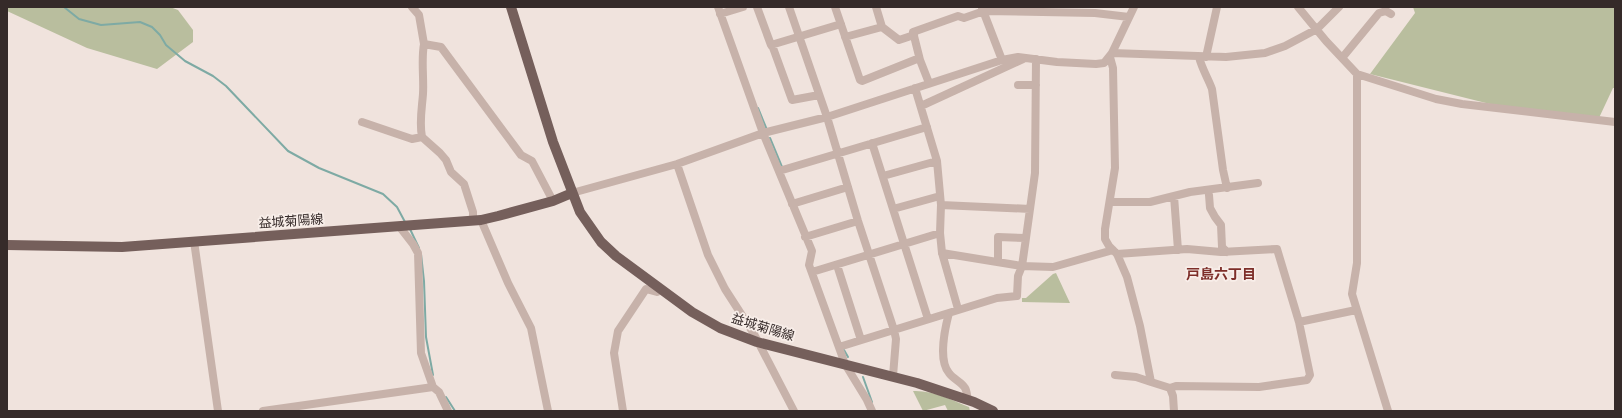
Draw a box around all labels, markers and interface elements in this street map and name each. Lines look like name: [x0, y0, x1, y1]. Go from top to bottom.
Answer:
street label: 益城菊陽線: [258, 211, 324, 231]
district label: 戸島六丁目: [1186, 266, 1256, 283]
street label: 益城菊陽線: [730, 310, 796, 344]

